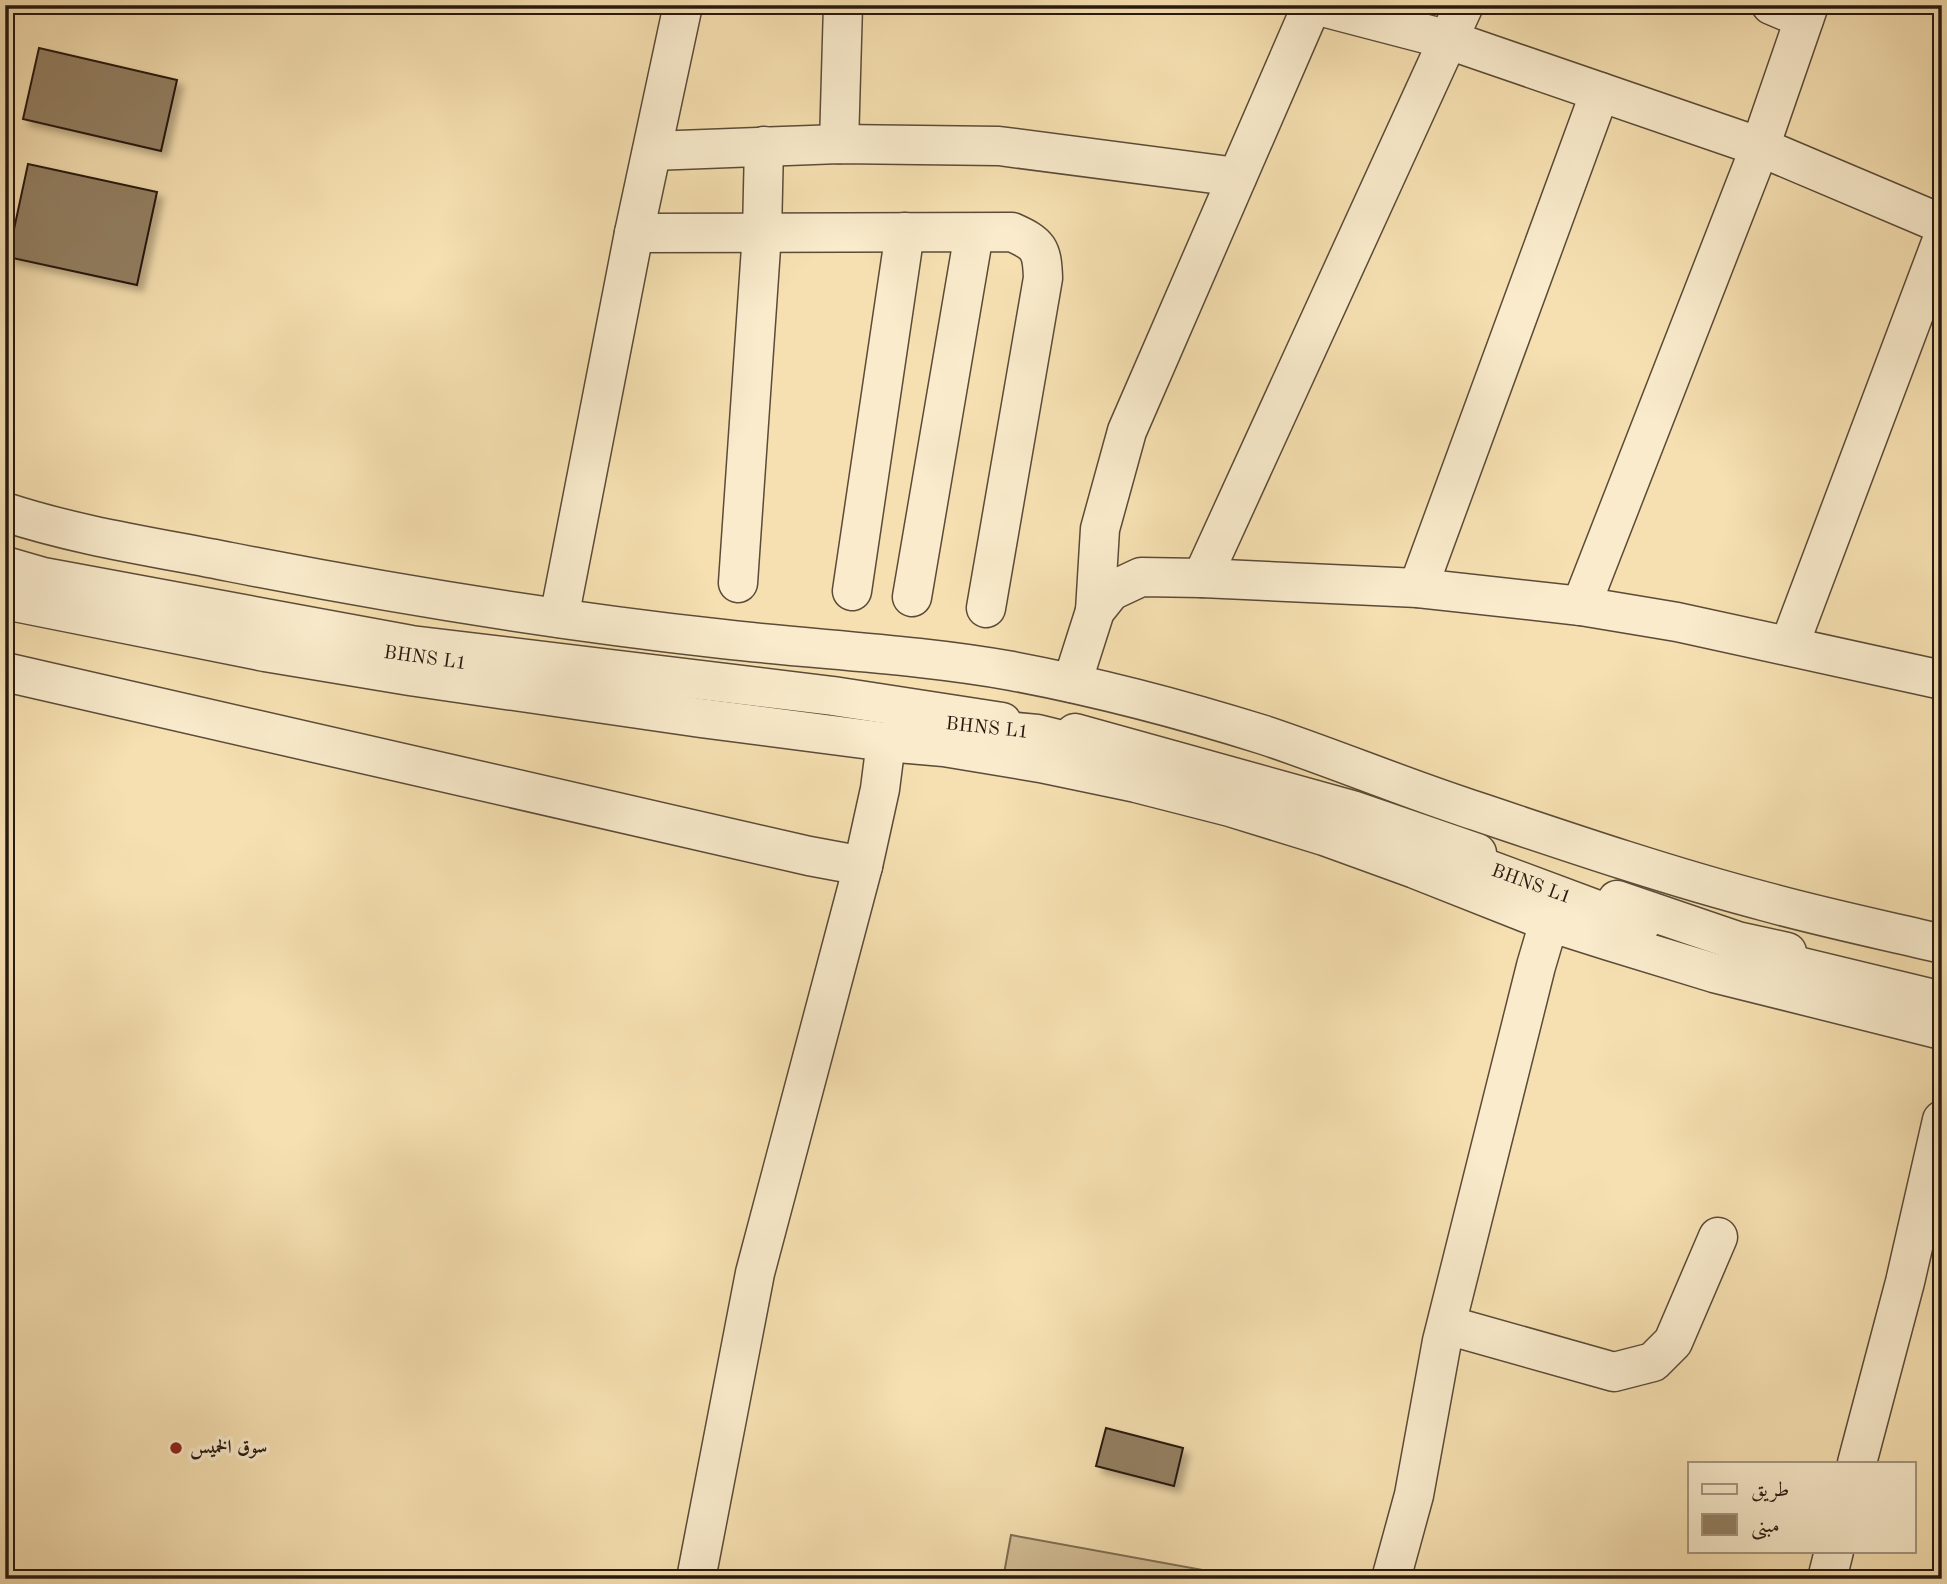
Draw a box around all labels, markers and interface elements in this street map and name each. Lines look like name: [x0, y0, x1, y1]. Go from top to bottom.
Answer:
street label: BHNS L1: [382, 644, 468, 674]
street label: BHNS L1: [944, 715, 1030, 743]
street label: BHNS L1: [1488, 862, 1574, 908]
place label: سوق الخميس: [190, 1439, 267, 1460]
marker: سوق الخميس: [168, 1440, 184, 1456]
legend: [1688, 1462, 1916, 1552]
text: طريق: [1751, 1480, 1789, 1502]
text: مبنى: [1751, 1516, 1780, 1540]

